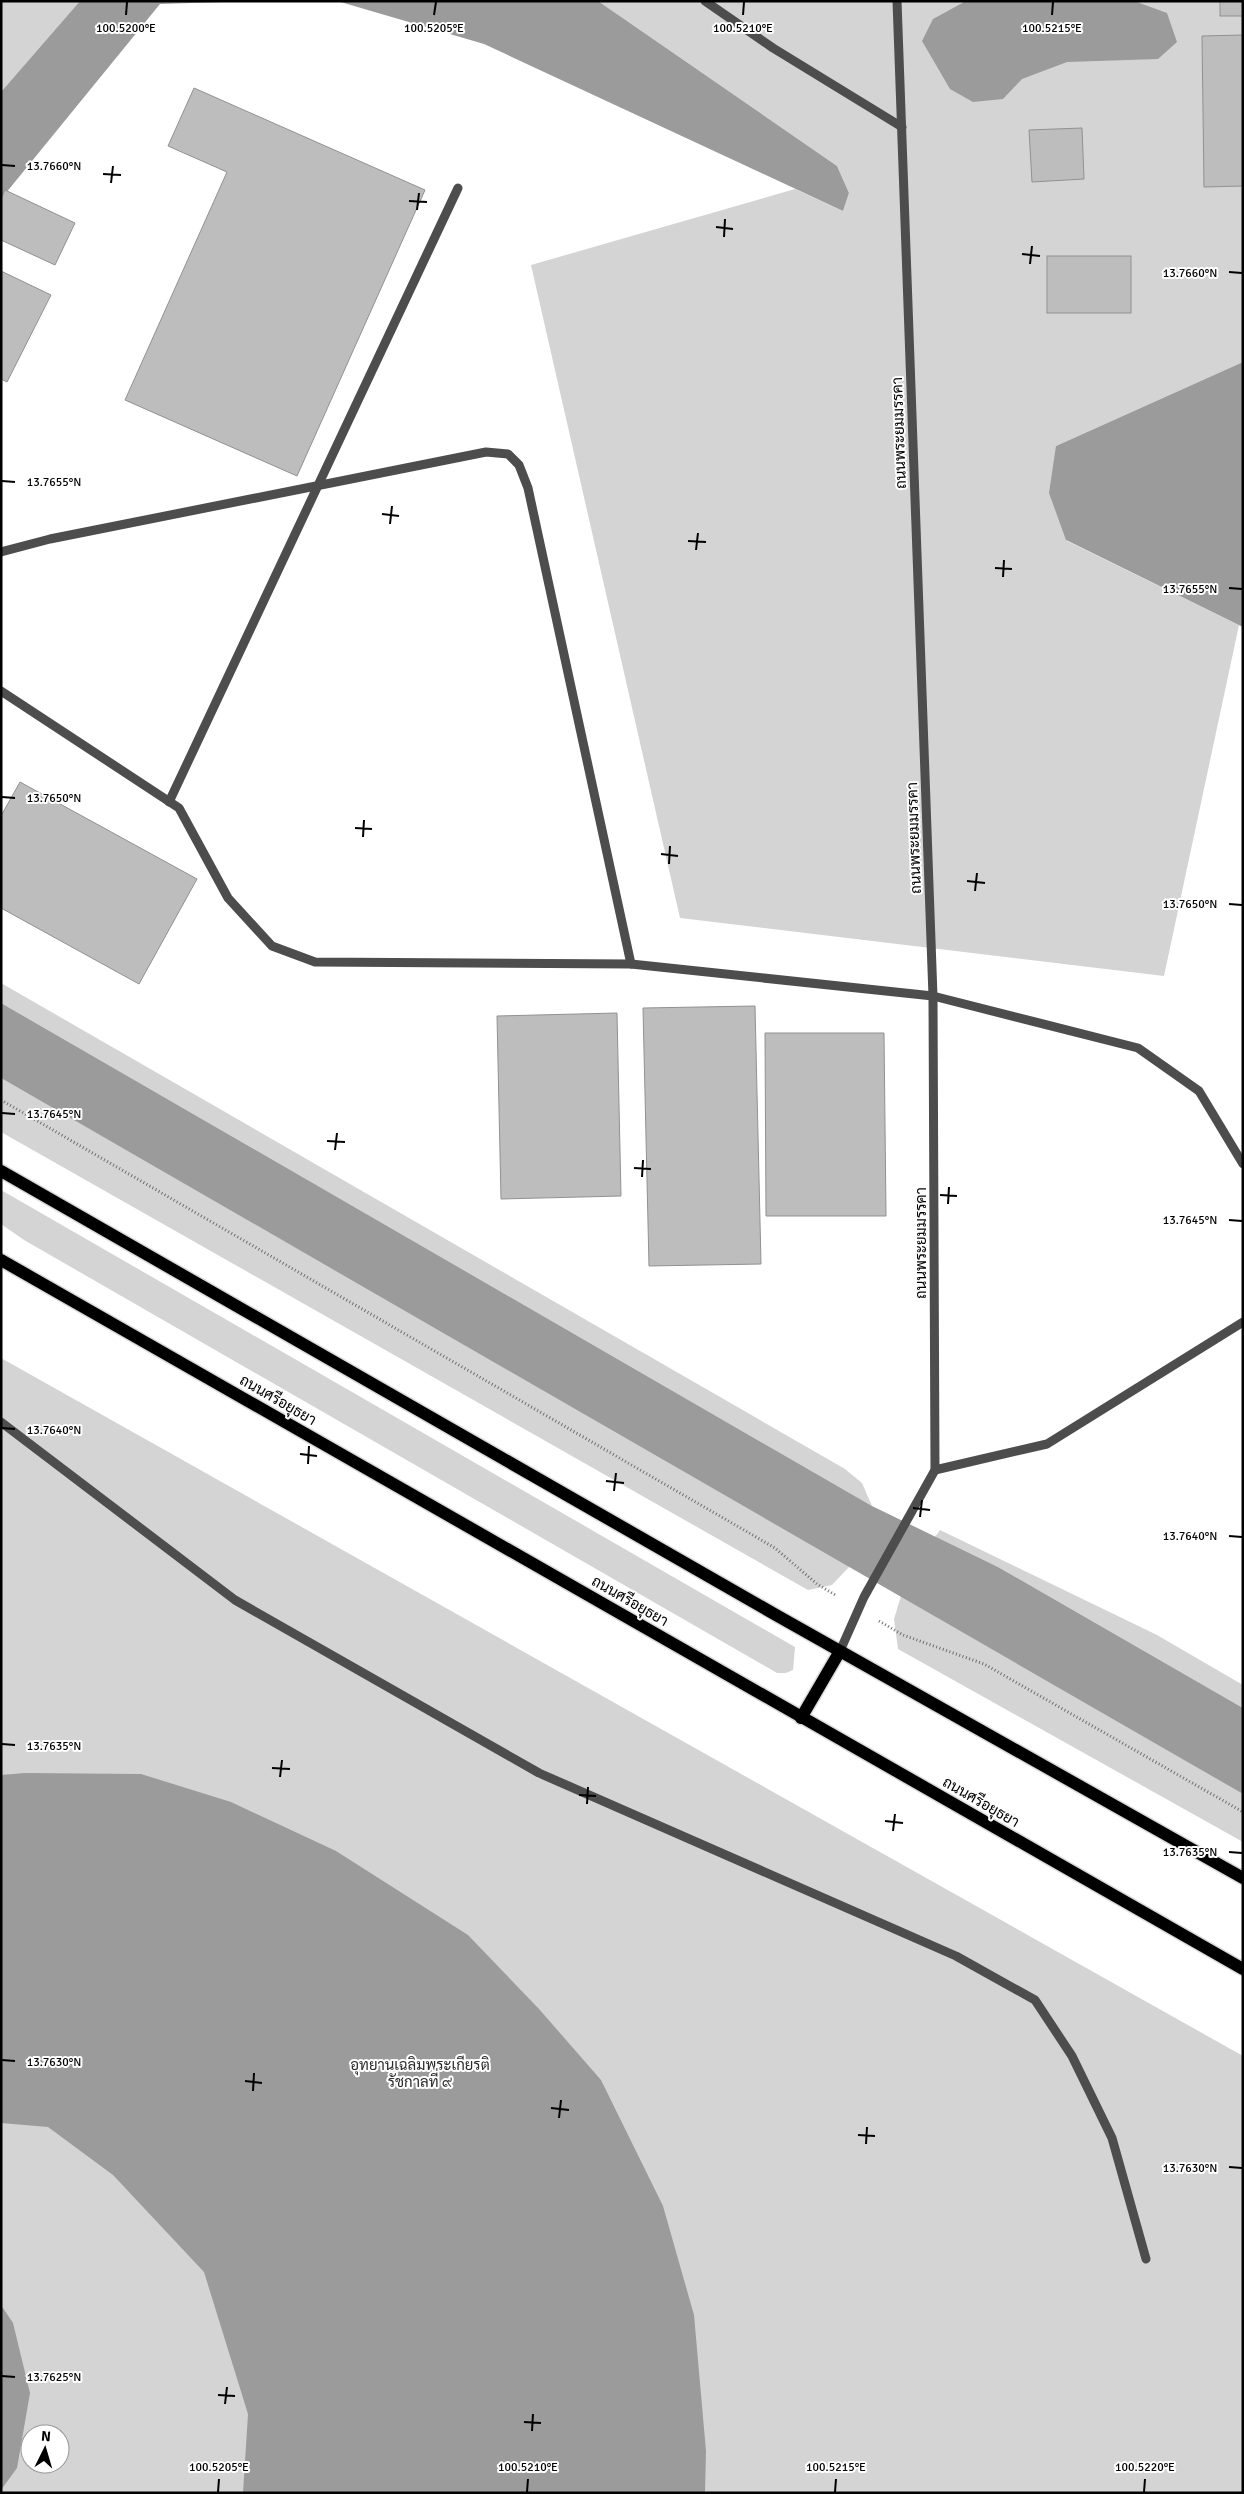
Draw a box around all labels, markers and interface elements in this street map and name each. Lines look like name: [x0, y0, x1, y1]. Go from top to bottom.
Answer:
text: 100.5200°E: [96, 21, 156, 36]
text: 100.5205°E: [404, 21, 464, 36]
text: 100.5210°E: [713, 21, 773, 36]
text: 100.5215°E: [1022, 21, 1082, 36]
text: 13.7660°N: [27, 159, 81, 174]
text: 13.7660°N: [1163, 266, 1217, 281]
street label: ถนนพระยมมรรคา: [888, 377, 910, 489]
text: 13.7655°N: [27, 475, 81, 490]
text: 13.7655°N: [1163, 582, 1217, 597]
street label: ถนนพระยมมรรคา: [903, 782, 925, 894]
text: 13.7650°N: [27, 791, 81, 806]
text: 13.7650°N: [1163, 897, 1217, 912]
text: 13.7645°N: [27, 1107, 81, 1122]
street label: ถนนพระยมมรรคา: [912, 1187, 930, 1299]
text: 13.7645°N: [1163, 1213, 1217, 1228]
street label: ถนนศรีอยุธยา: [235, 1370, 320, 1431]
text: 13.7640°N: [27, 1423, 81, 1438]
text: 13.7640°N: [1163, 1529, 1217, 1544]
street label: ถนนศรีอยุธยา: [587, 1571, 672, 1632]
text: 13.7635°N: [27, 1739, 81, 1754]
street label: ถนนศรีอยุธยา: [938, 1772, 1023, 1833]
text: 13.7635°N: [1163, 1845, 1217, 1860]
text: 13.7630°N: [27, 2055, 81, 2070]
park label: อุทยานเฉลิมพระเกียรติ รัชกาลที่ ๙: [350, 2055, 490, 2091]
text: 13.7630°N: [1163, 2161, 1217, 2176]
text: 13.7625°N: [27, 2370, 81, 2385]
north arrow: [20, 2424, 70, 2474]
text: N: [40, 2428, 52, 2445]
text: 100.5205°E: [189, 2460, 249, 2475]
text: 100.5210°E: [498, 2460, 558, 2475]
text: 100.5215°E: [806, 2460, 866, 2475]
text: 100.5220°E: [1115, 2460, 1175, 2475]

